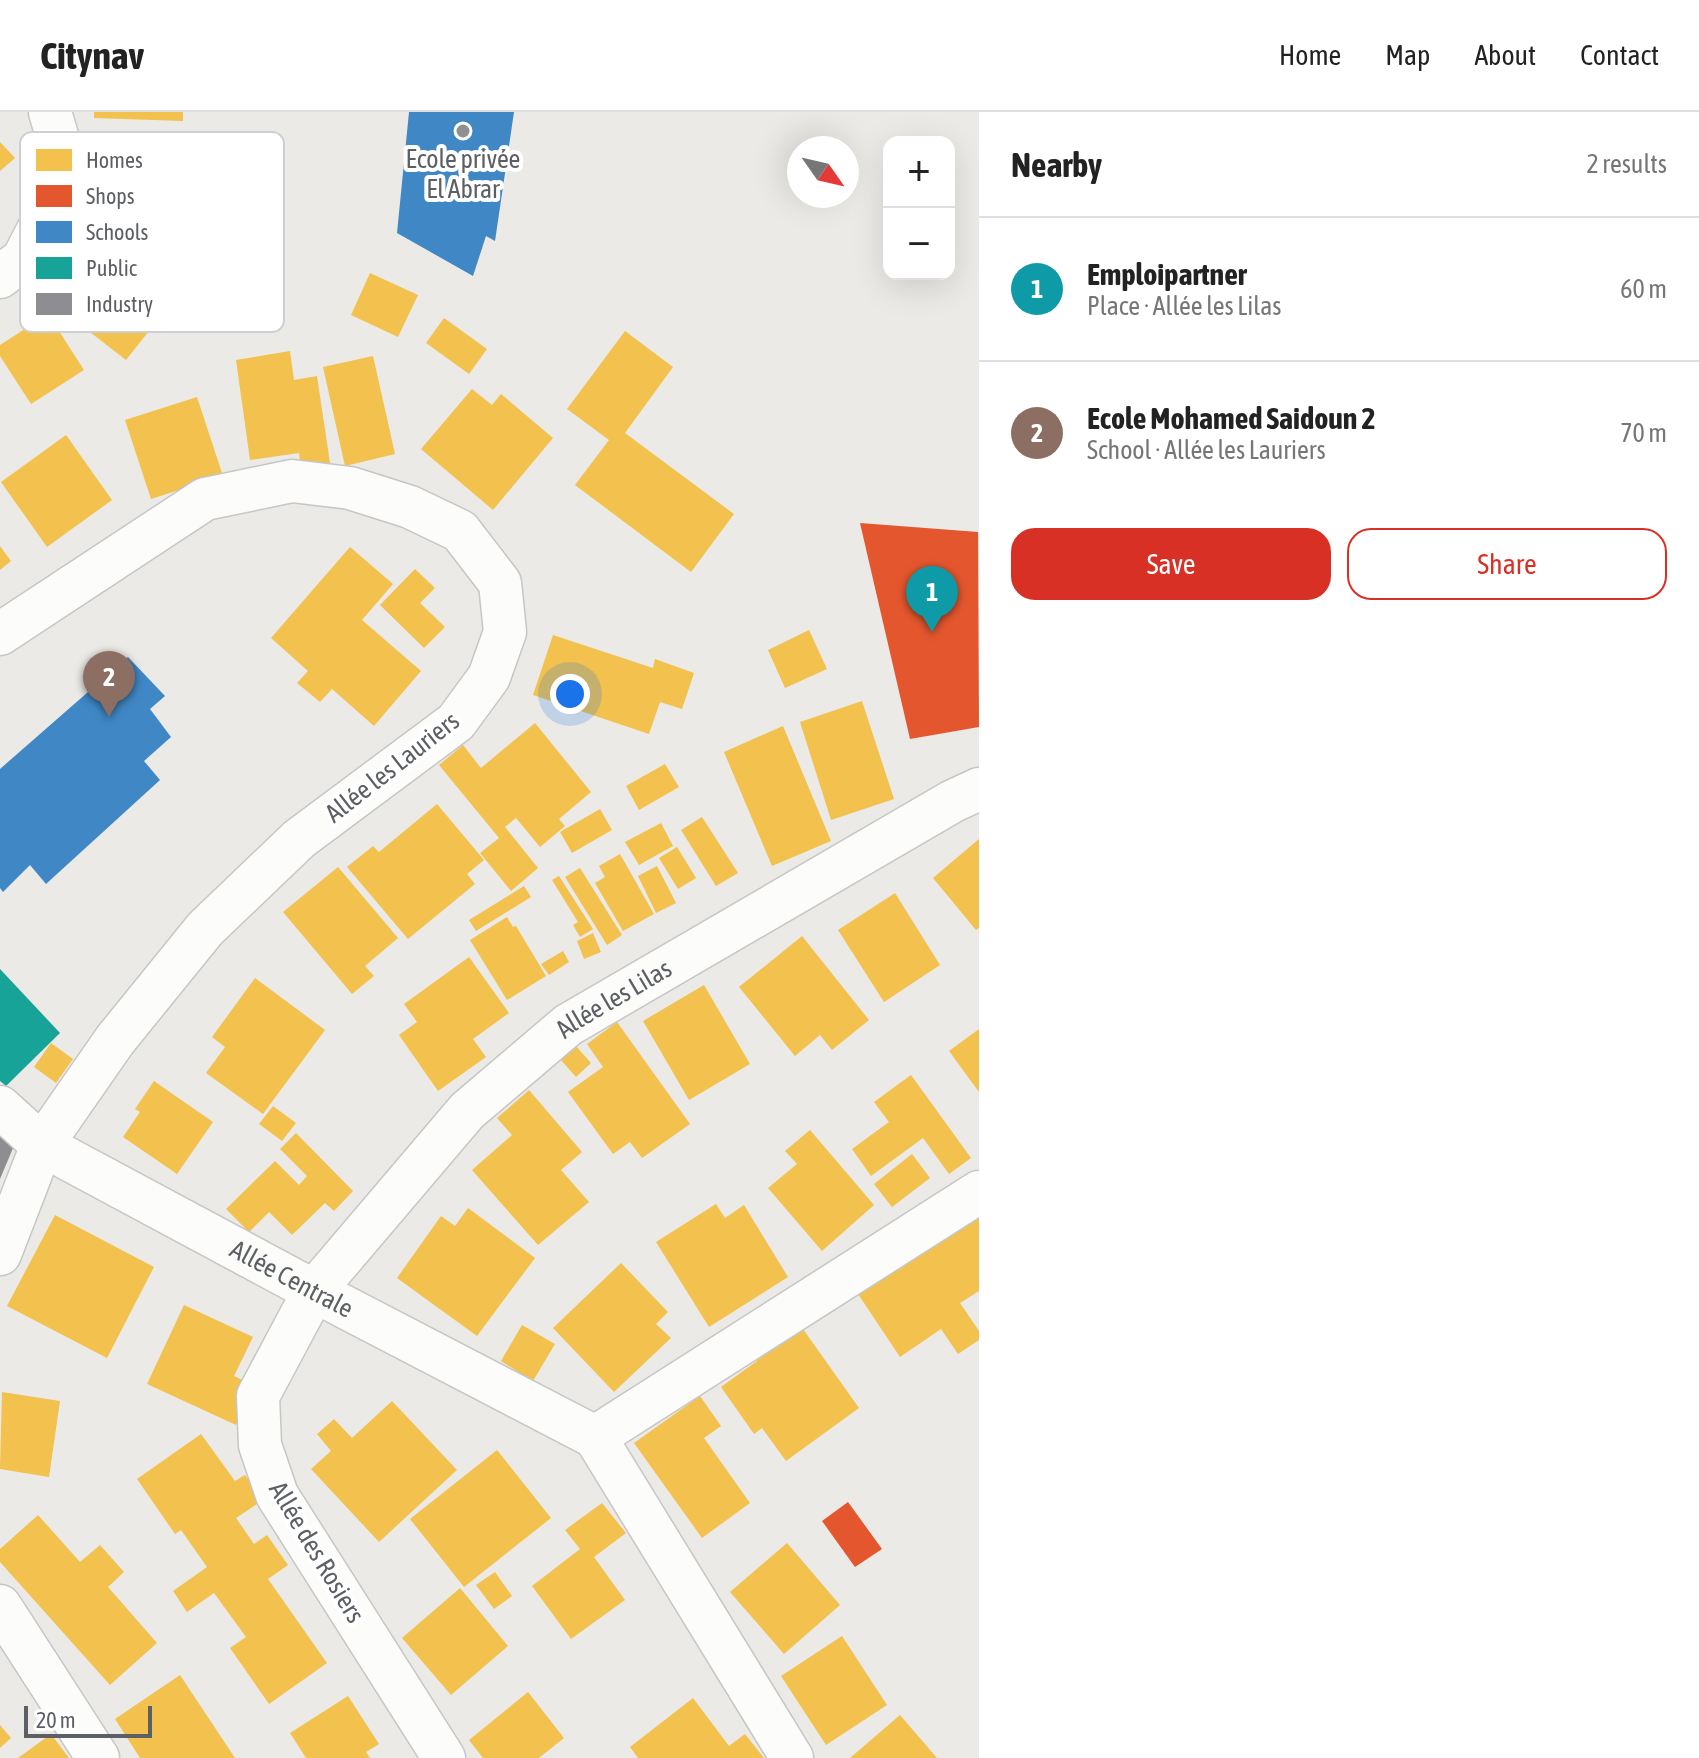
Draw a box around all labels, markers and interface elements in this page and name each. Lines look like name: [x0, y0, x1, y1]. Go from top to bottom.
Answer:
text: Citynav: [40, 34, 144, 77]
text: Home: [1279, 39, 1341, 71]
text: Map: [1385, 39, 1430, 71]
text: About: [1474, 39, 1536, 71]
text: Contact: [1580, 39, 1659, 71]
marker: Ecole privée El Abrar: [454, 122, 472, 140]
legend: [20, 132, 284, 332]
north arrow: [787, 136, 859, 208]
map controls: [883, 136, 955, 280]
button: +: [883, 136, 955, 208]
place label: Ecole privée El Abrar: [406, 144, 520, 204]
text: Nearby: [1011, 145, 1102, 184]
text: Homes: [86, 147, 143, 173]
text: 2 results: [1586, 149, 1667, 179]
text: Shops: [86, 183, 135, 209]
button: −: [883, 208, 955, 280]
text: Schools: [86, 219, 149, 245]
text: Public: [86, 255, 138, 281]
text: Emploipartner: [1087, 257, 1247, 291]
text: 1: [1031, 274, 1043, 304]
text: 60 m: [1620, 274, 1667, 304]
text: Industry: [86, 291, 153, 317]
text: Place · Allée les Lilas: [1087, 291, 1282, 321]
text: Ecole Mohamed Saidoun 2: [1087, 401, 1375, 435]
text: 2: [1031, 418, 1043, 448]
text: 70 m: [1620, 418, 1667, 448]
text: School · Allée les Lauriers: [1087, 435, 1326, 465]
button: Save: [1011, 528, 1331, 600]
button: Share: [1347, 528, 1667, 600]
pin: 1: [906, 566, 958, 632]
pin: 2: [83, 651, 135, 717]
your location: [550, 674, 590, 714]
street label: Allée les Lauriers: [319, 705, 465, 829]
street label: Allée les Lilas: [549, 953, 677, 1044]
street label: Allée Centrale: [225, 1234, 358, 1324]
street label: Allée des Rosiers: [263, 1476, 371, 1628]
scale bar: [24, 1702, 152, 1738]
text: 20 m: [36, 1707, 76, 1733]

